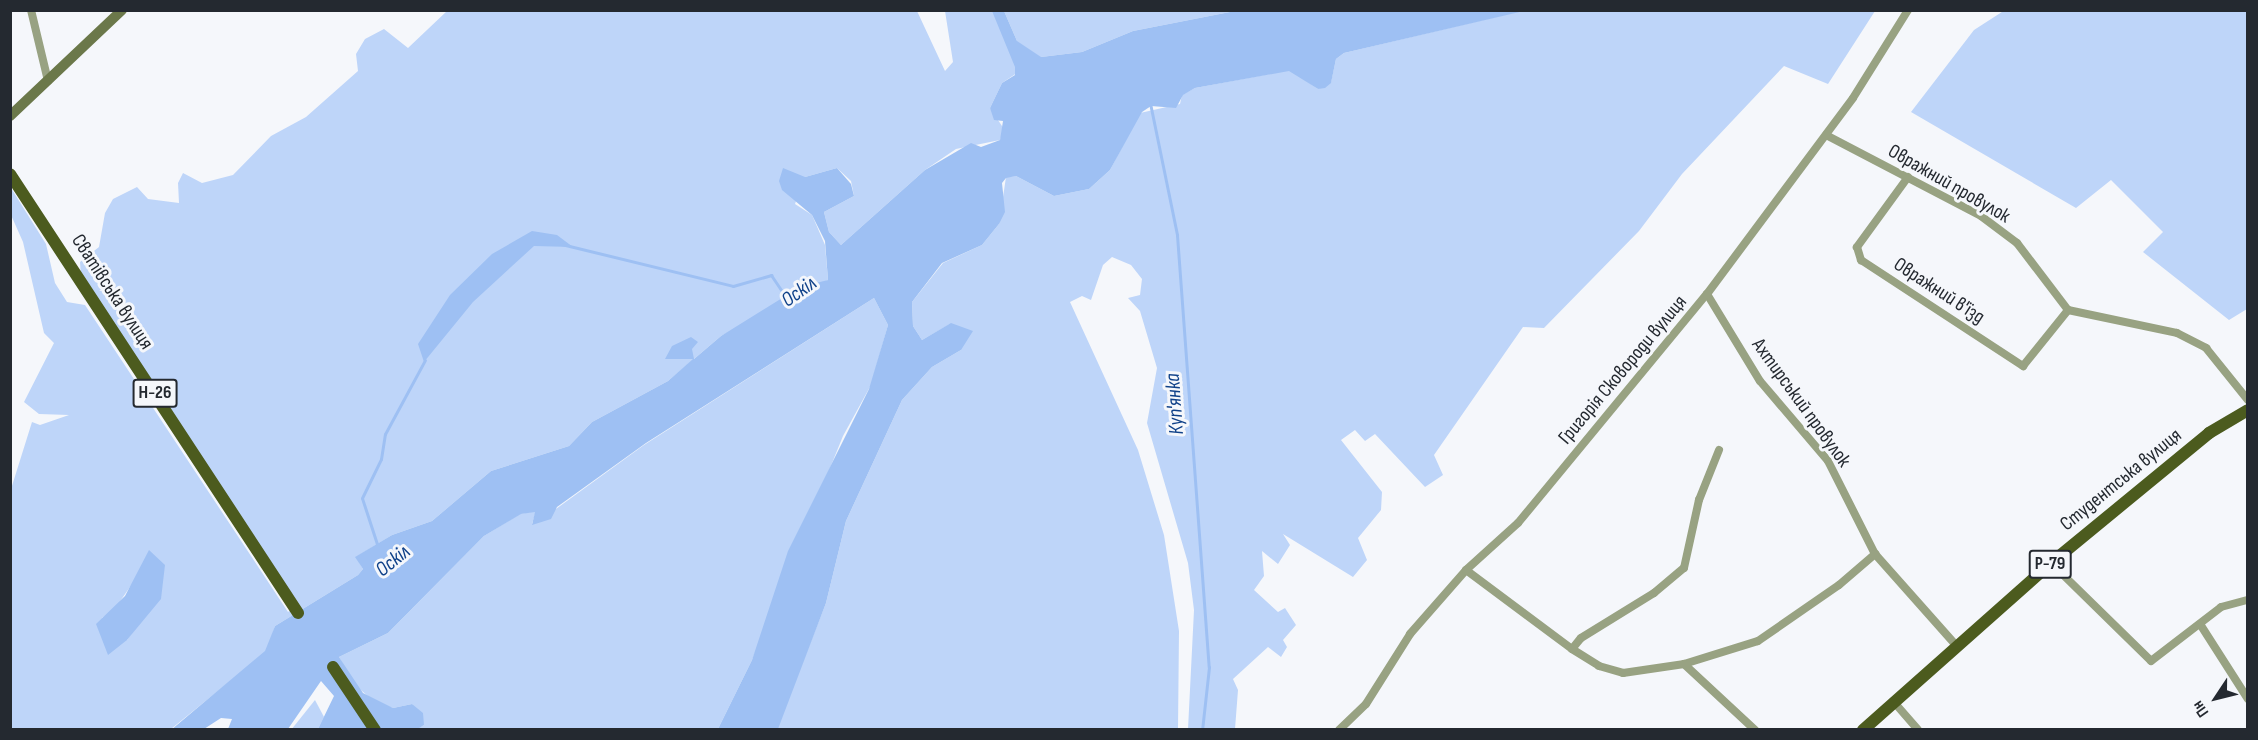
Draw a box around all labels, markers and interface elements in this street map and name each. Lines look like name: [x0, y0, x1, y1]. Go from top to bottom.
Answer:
street label: Овражний провулок: [1884, 139, 2014, 229]
street label: Сватівська вулиця: [66, 230, 158, 354]
street label: Овражний в'їзд: [1889, 253, 1989, 329]
water label: Оскіл: [777, 271, 821, 313]
street label: Григорія Сковороди вулиця: [1554, 291, 1692, 449]
street label: Ахтирський провулок: [1746, 334, 1856, 472]
water label: Куп'янка: [1160, 373, 1190, 435]
road number: Н-26: [132, 378, 178, 408]
street label: Студентська вулиця: [2055, 424, 2187, 536]
water label: Оскіл: [371, 539, 415, 583]
road number: Р-79: [2028, 549, 2072, 579]
north arrow: [2186, 668, 2246, 728]
text: Пн: [2189, 697, 2213, 720]

